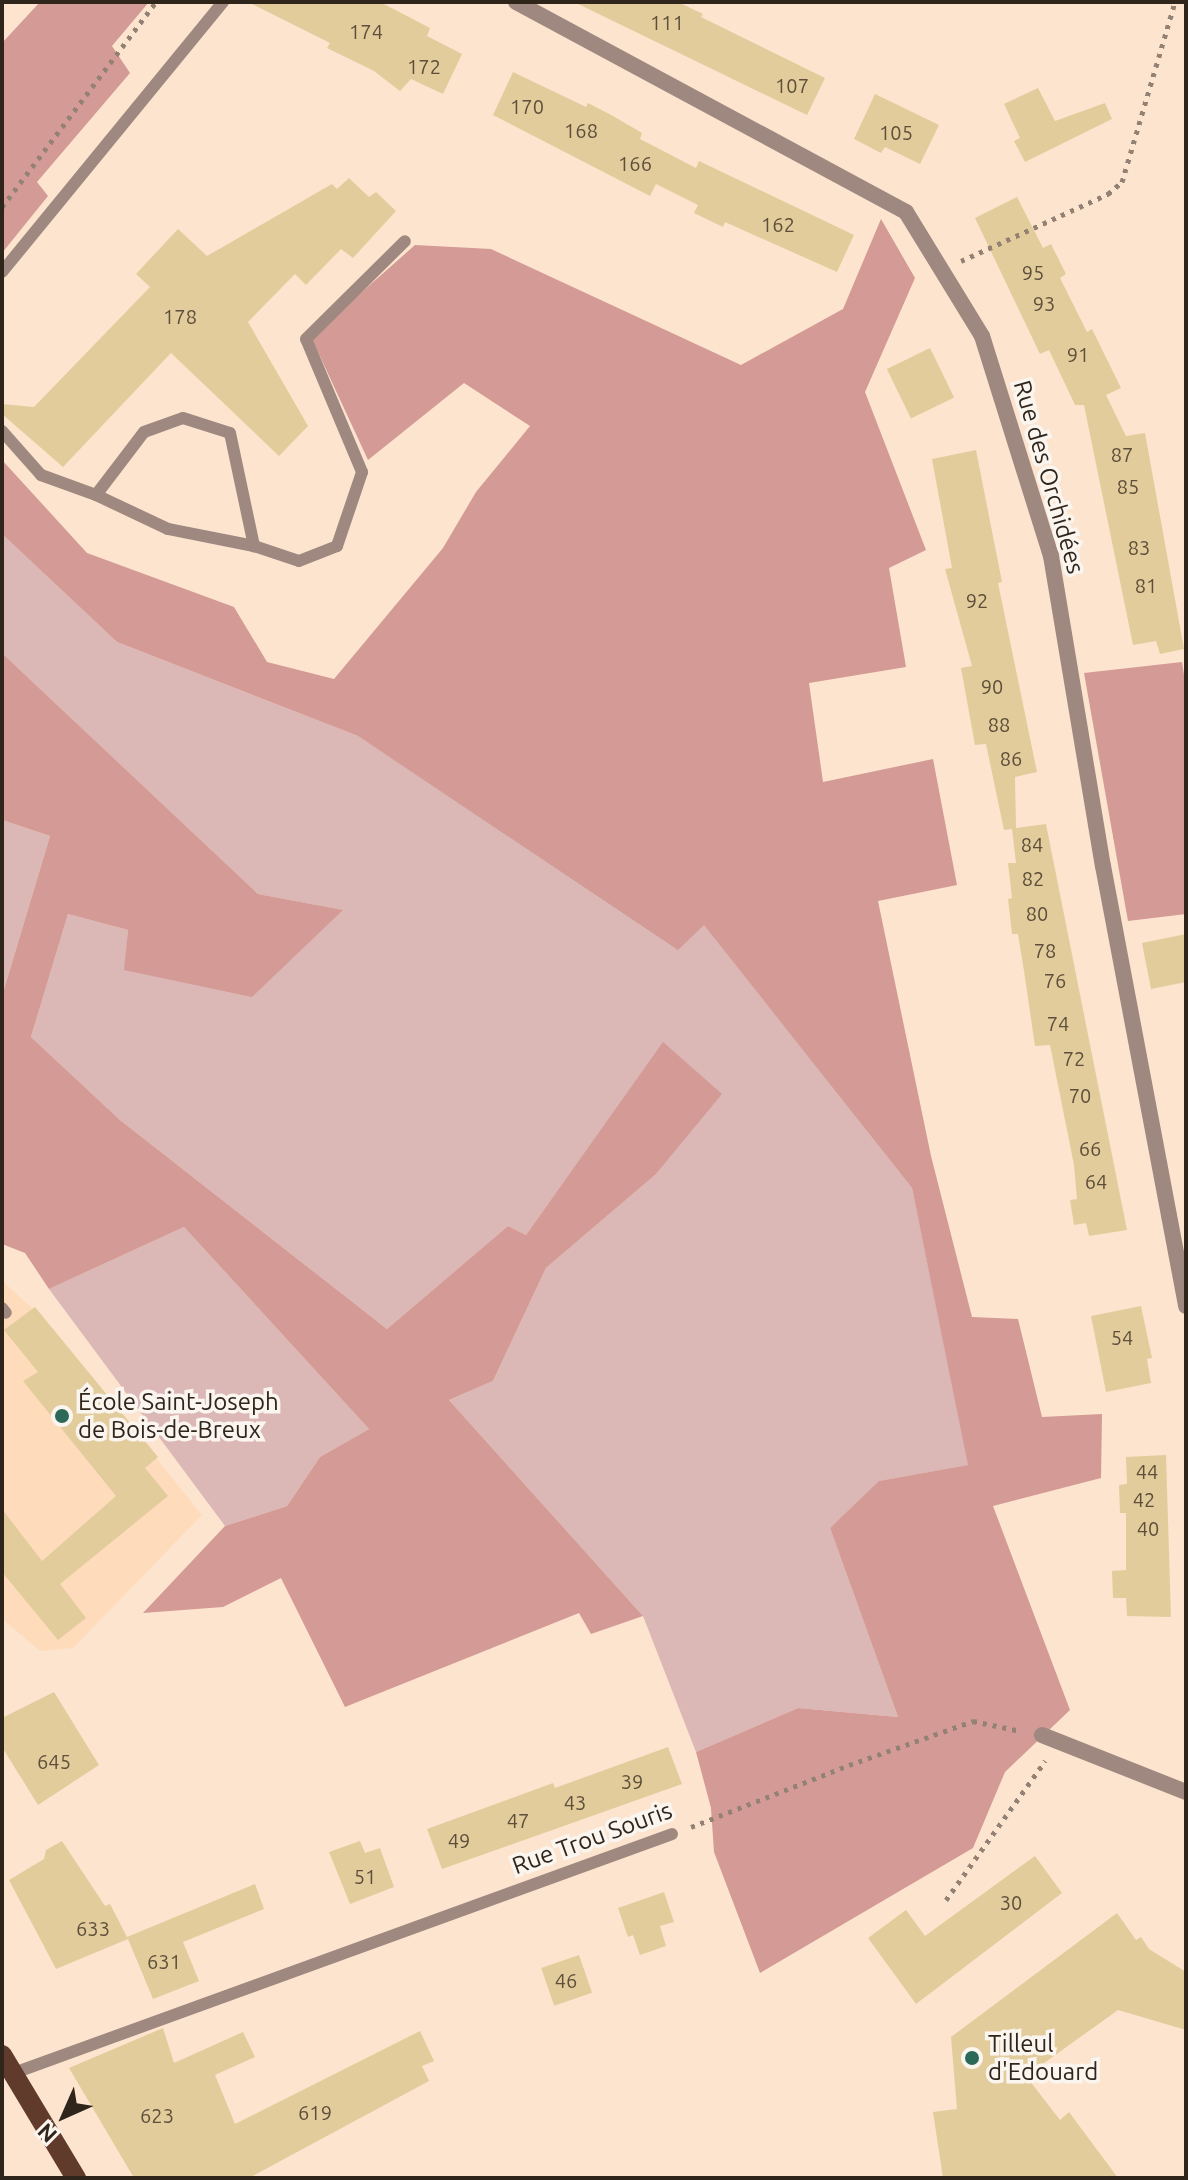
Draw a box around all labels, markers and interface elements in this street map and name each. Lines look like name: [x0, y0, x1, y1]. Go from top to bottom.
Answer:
house number: 111: [650, 10, 684, 34]
house number: 174: [349, 19, 383, 43]
house number: 172: [407, 54, 441, 78]
house number: 107: [775, 73, 809, 97]
house number: 170: [510, 94, 544, 118]
house number: 168: [564, 118, 598, 142]
house number: 105: [879, 120, 913, 144]
house number: 166: [618, 151, 652, 175]
house number: 162: [761, 212, 795, 236]
house number: 95: [1022, 260, 1044, 284]
house number: 93: [1033, 291, 1055, 315]
house number: 178: [163, 304, 197, 328]
house number: 91: [1067, 342, 1089, 366]
street label: Rue des Orchidées: [1008, 377, 1090, 577]
house number: 87: [1111, 442, 1133, 466]
house number: 85: [1117, 474, 1139, 498]
house number: 83: [1128, 535, 1150, 559]
house number: 81: [1135, 573, 1157, 597]
house number: 92: [966, 588, 988, 612]
house number: 90: [981, 674, 1003, 698]
house number: 88: [988, 712, 1010, 736]
house number: 86: [1000, 746, 1022, 770]
house number: 84: [1021, 832, 1043, 856]
house number: 82: [1022, 866, 1044, 890]
house number: 80: [1026, 901, 1048, 925]
house number: 78: [1034, 938, 1056, 962]
house number: 76: [1044, 968, 1066, 992]
house number: 74: [1047, 1011, 1069, 1035]
house number: 72: [1063, 1046, 1085, 1070]
house number: 70: [1069, 1083, 1091, 1107]
house number: 66: [1079, 1136, 1101, 1160]
house number: 64: [1085, 1169, 1107, 1193]
house number: 54: [1111, 1325, 1133, 1349]
place label: École Saint-Joseph de Bois-de-Breux: [78, 1388, 279, 1444]
marker: École Saint-Joseph de Bois-de-Breux: [53, 1407, 71, 1425]
house number: 44: [1136, 1459, 1158, 1483]
house number: 42: [1133, 1487, 1155, 1511]
house number: 40: [1137, 1516, 1159, 1540]
house number: 645: [37, 1749, 71, 1773]
house number: 39: [621, 1769, 643, 1793]
house number: 43: [564, 1790, 586, 1814]
street label: Rue Trou Souris: [508, 1796, 676, 1880]
house number: 47: [507, 1808, 529, 1832]
house number: 49: [448, 1828, 470, 1852]
house number: 51: [354, 1864, 376, 1888]
house number: 30: [1000, 1890, 1022, 1914]
house number: 633: [76, 1916, 110, 1940]
house number: 631: [147, 1949, 181, 1973]
house number: 46: [555, 1968, 577, 1992]
place label: Tilleul d'Edouard: [988, 2030, 1098, 2086]
marker: Tilleul d'Edouard: [963, 2049, 981, 2067]
north arrow: [24, 2076, 104, 2156]
house number: 619: [298, 2100, 332, 2124]
house number: 623: [140, 2103, 174, 2127]
text: N: [32, 2119, 61, 2148]

